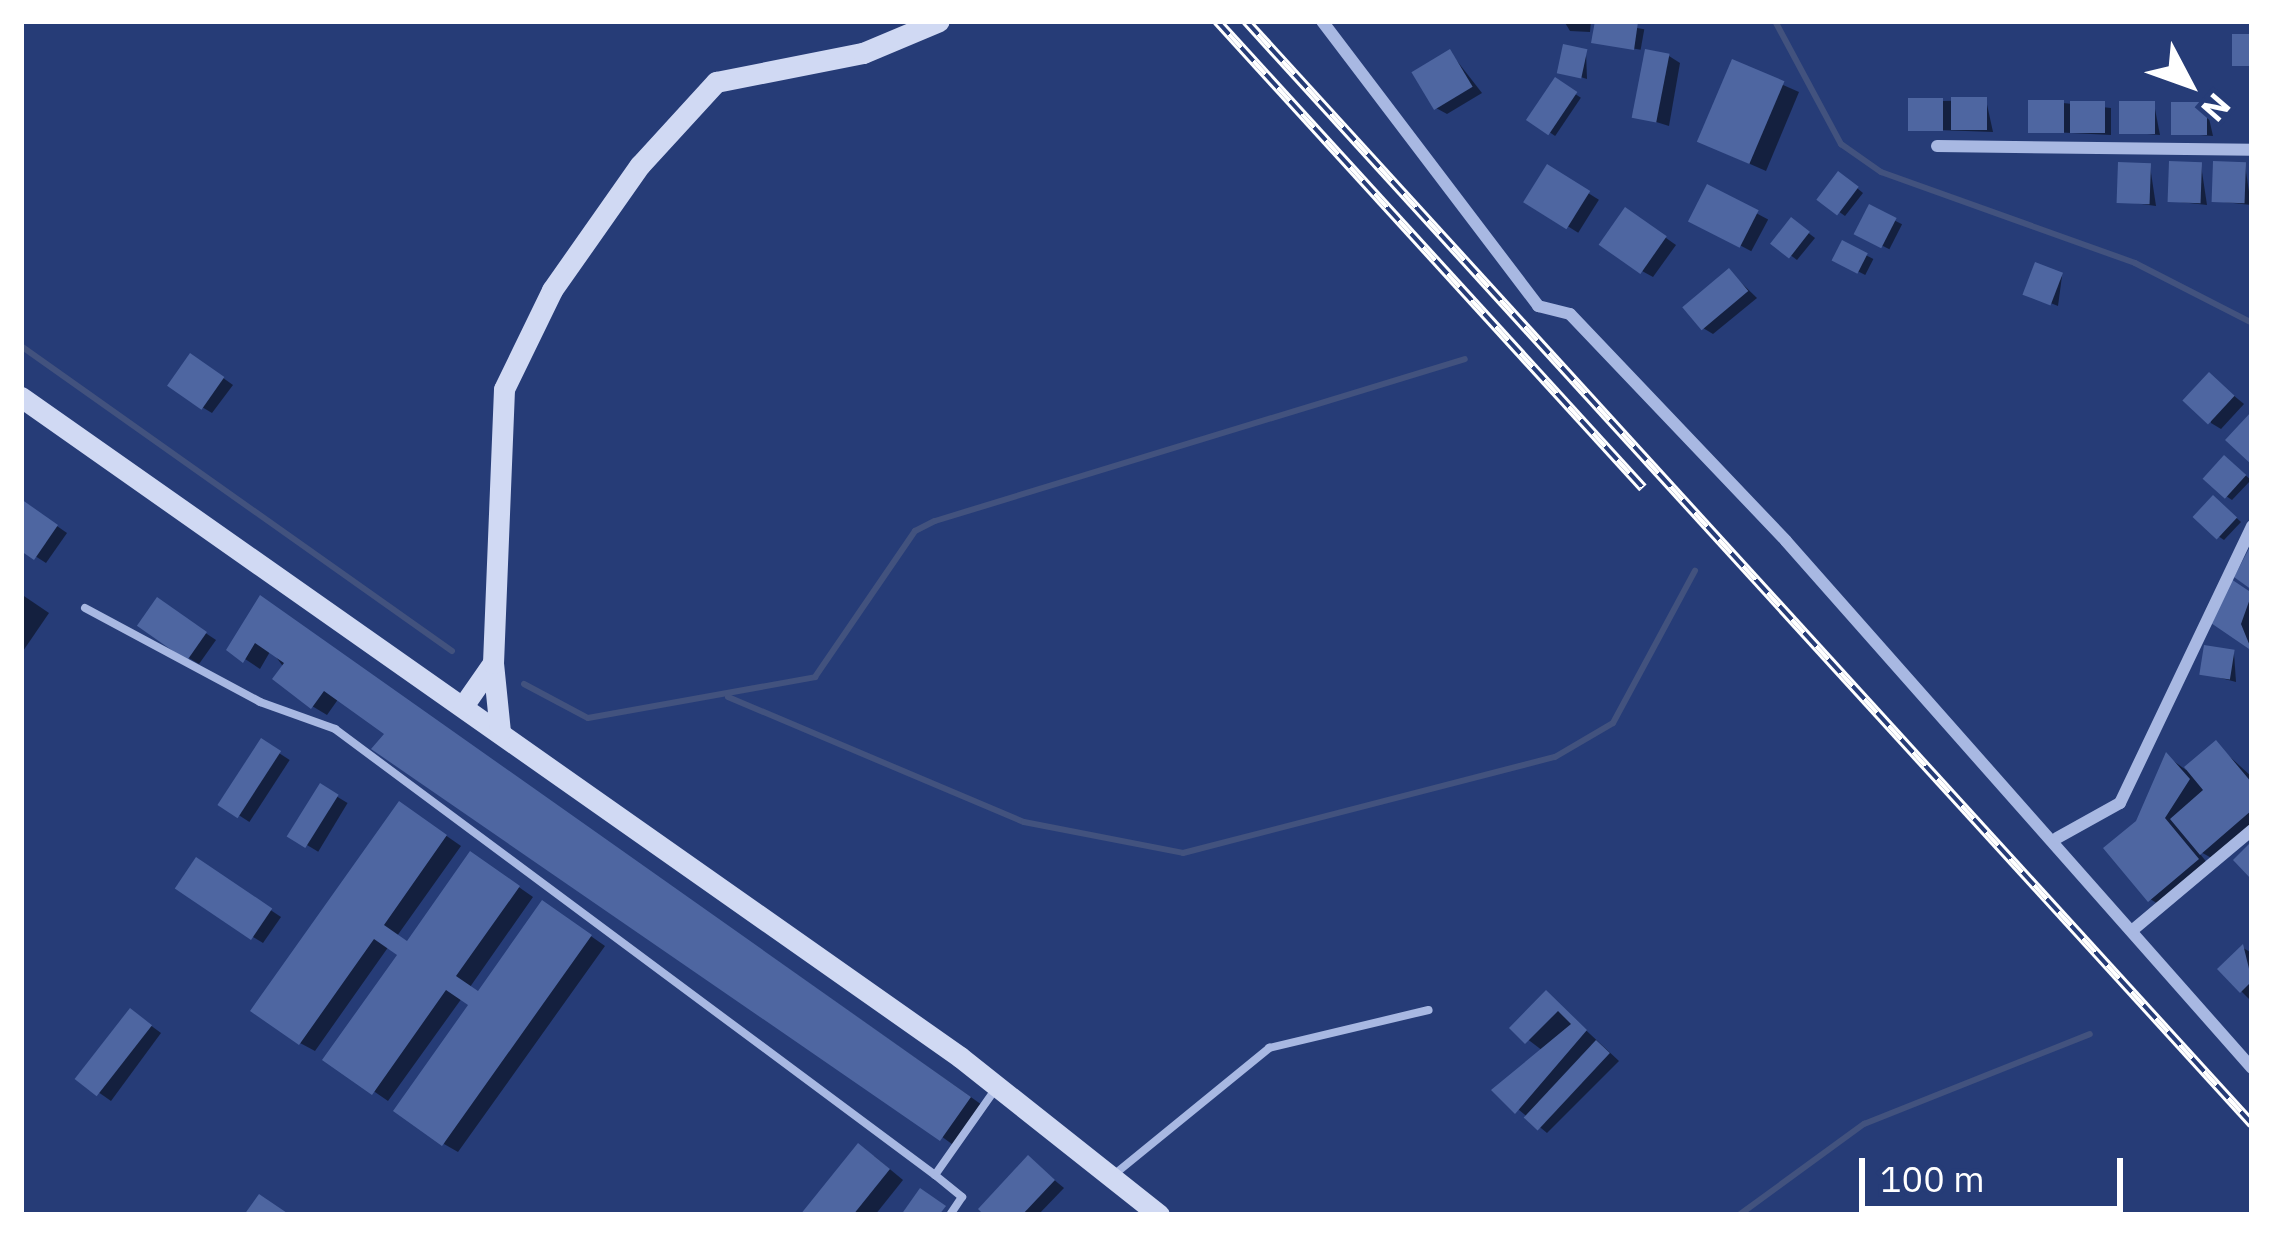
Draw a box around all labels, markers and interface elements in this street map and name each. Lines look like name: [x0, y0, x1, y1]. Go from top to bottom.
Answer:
north arrow: [2129, 24, 2249, 144]
text: N: [2192, 85, 2241, 131]
scale bar: [1865, 1134, 2129, 1208]
text: 100 m: [1880, 1155, 1985, 1202]

